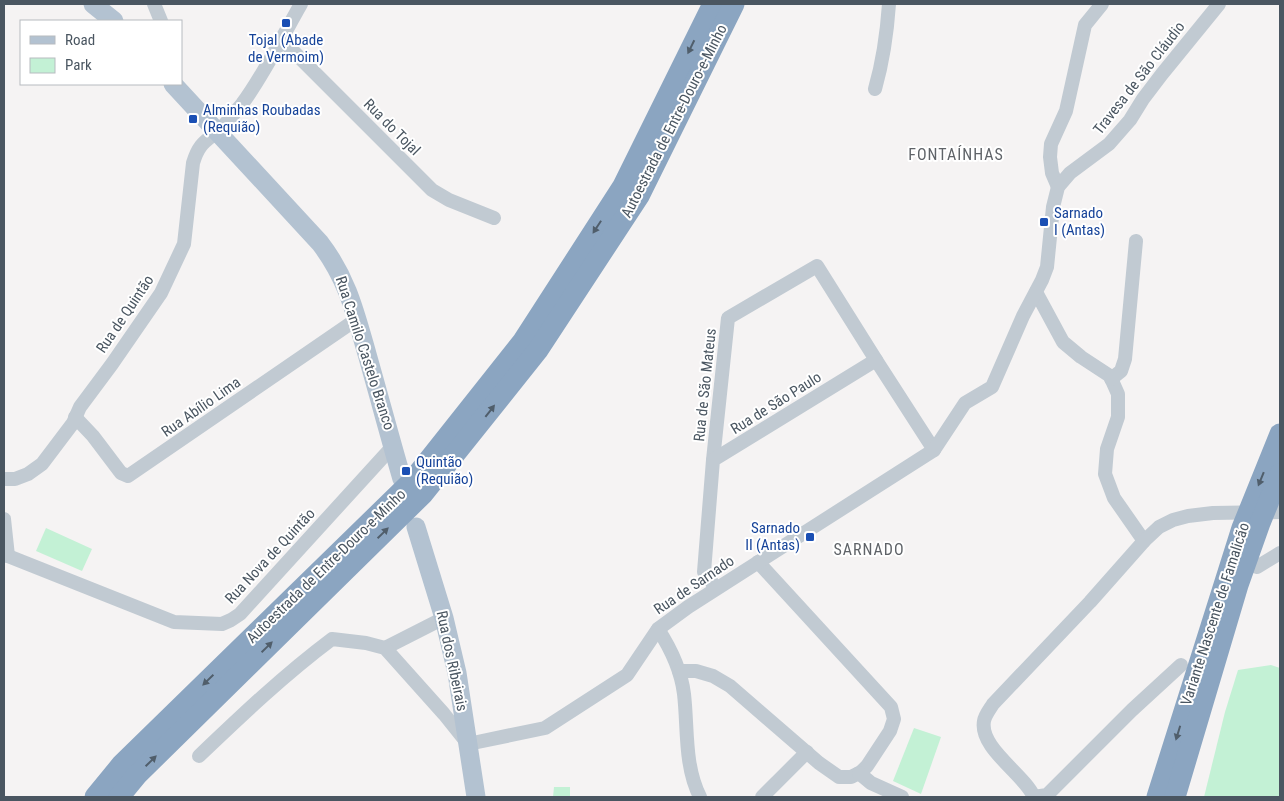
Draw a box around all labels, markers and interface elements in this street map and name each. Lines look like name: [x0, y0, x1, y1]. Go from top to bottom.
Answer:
marker: Tojal (Abade de Vermoim): [280, 17, 292, 29]
street label: Travesa de São Cláudio: [1089, 18, 1189, 138]
legend: [20, 20, 182, 85]
street label: Autoestrada de Entre-Douro-e-Minho: [617, 21, 731, 221]
text: Road: [65, 31, 95, 49]
place label: Tojal (Abade de Vermoim): [248, 31, 324, 66]
one-way arrow: [687, 40, 696, 55]
text: Park: [65, 56, 92, 74]
street label: Rua do Tojal: [360, 95, 424, 159]
place label: Alminhas Roubadas (Requião): [203, 101, 321, 136]
marker: Alminhas Roubadas (Requião): [187, 113, 199, 125]
district label: FONTAÍNHAS: [908, 145, 1004, 164]
place label: Sarnado I (Antas): [1054, 204, 1105, 239]
marker: Sarnado I (Antas): [1038, 216, 1050, 228]
one-way arrow: [592, 220, 602, 233]
street label: Rua de Quintão: [92, 272, 158, 356]
street label: Rua Camilo Castelo Branco: [332, 274, 398, 432]
street label: Rua de São Mateus: [690, 327, 720, 443]
street label: Rua de São Paulo: [727, 368, 825, 438]
street label: Rua Abílio Lima: [158, 373, 244, 441]
one-way arrow: [484, 405, 495, 418]
place label: Quintão (Requião): [416, 453, 473, 488]
marker: Quintão (Requião): [400, 465, 412, 477]
one-way arrow: [1257, 472, 1265, 487]
street label: Autoestrada de Entre-Douro-e-Minho: [243, 485, 409, 647]
street label: Rua Nova de Quintão: [221, 505, 319, 607]
place label: Sarnado II (Antas): [745, 519, 800, 554]
street label: Variante Nascente de Famalicão: [1177, 520, 1253, 708]
one-way arrow: [377, 527, 389, 539]
marker: Sarnado II (Antas): [804, 531, 816, 543]
district label: SARNADO: [833, 540, 905, 559]
street label: Rua de Sarnado: [651, 552, 737, 618]
street label: Rua dos Ribeirais: [433, 609, 471, 713]
one-way arrow: [261, 641, 273, 653]
one-way arrow: [202, 674, 214, 686]
one-way arrow: [1174, 726, 1182, 741]
one-way arrow: [145, 755, 157, 767]

